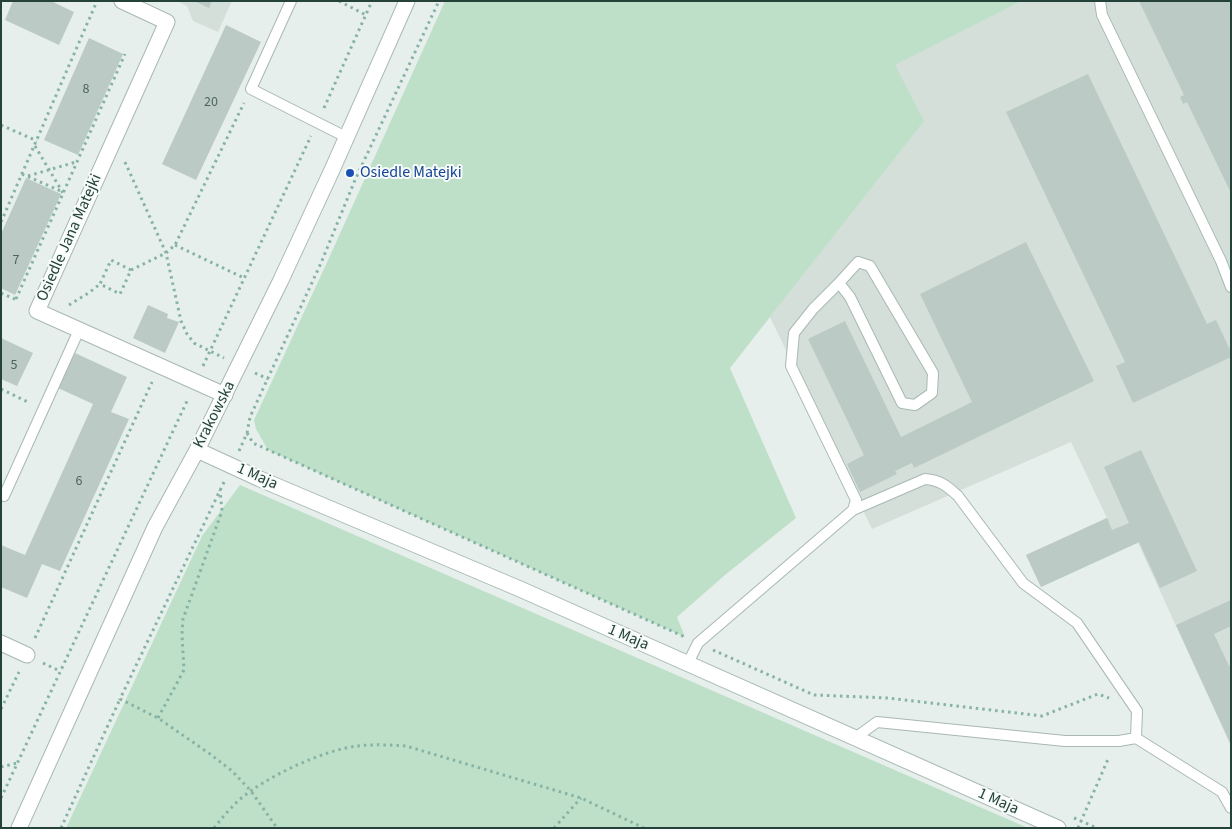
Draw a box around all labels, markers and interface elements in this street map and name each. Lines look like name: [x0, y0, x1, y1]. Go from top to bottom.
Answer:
house number: 8: [83, 82, 89, 98]
house number: 20: [204, 95, 218, 111]
place label: Osiedle Matejki: [360, 163, 462, 183]
marker: Osiedle Matejki: [344, 167, 356, 179]
street label: Osiedle Jana Matejki: [33, 171, 107, 305]
house number: 7: [13, 253, 19, 269]
house number: 5: [11, 358, 17, 374]
street label: Krakowska: [190, 378, 240, 452]
street label: 1 Maja: [234, 460, 280, 494]
house number: 6: [76, 474, 82, 490]
street label: 1 Maja: [605, 621, 651, 655]
street label: 1 Maja: [975, 785, 1021, 819]

